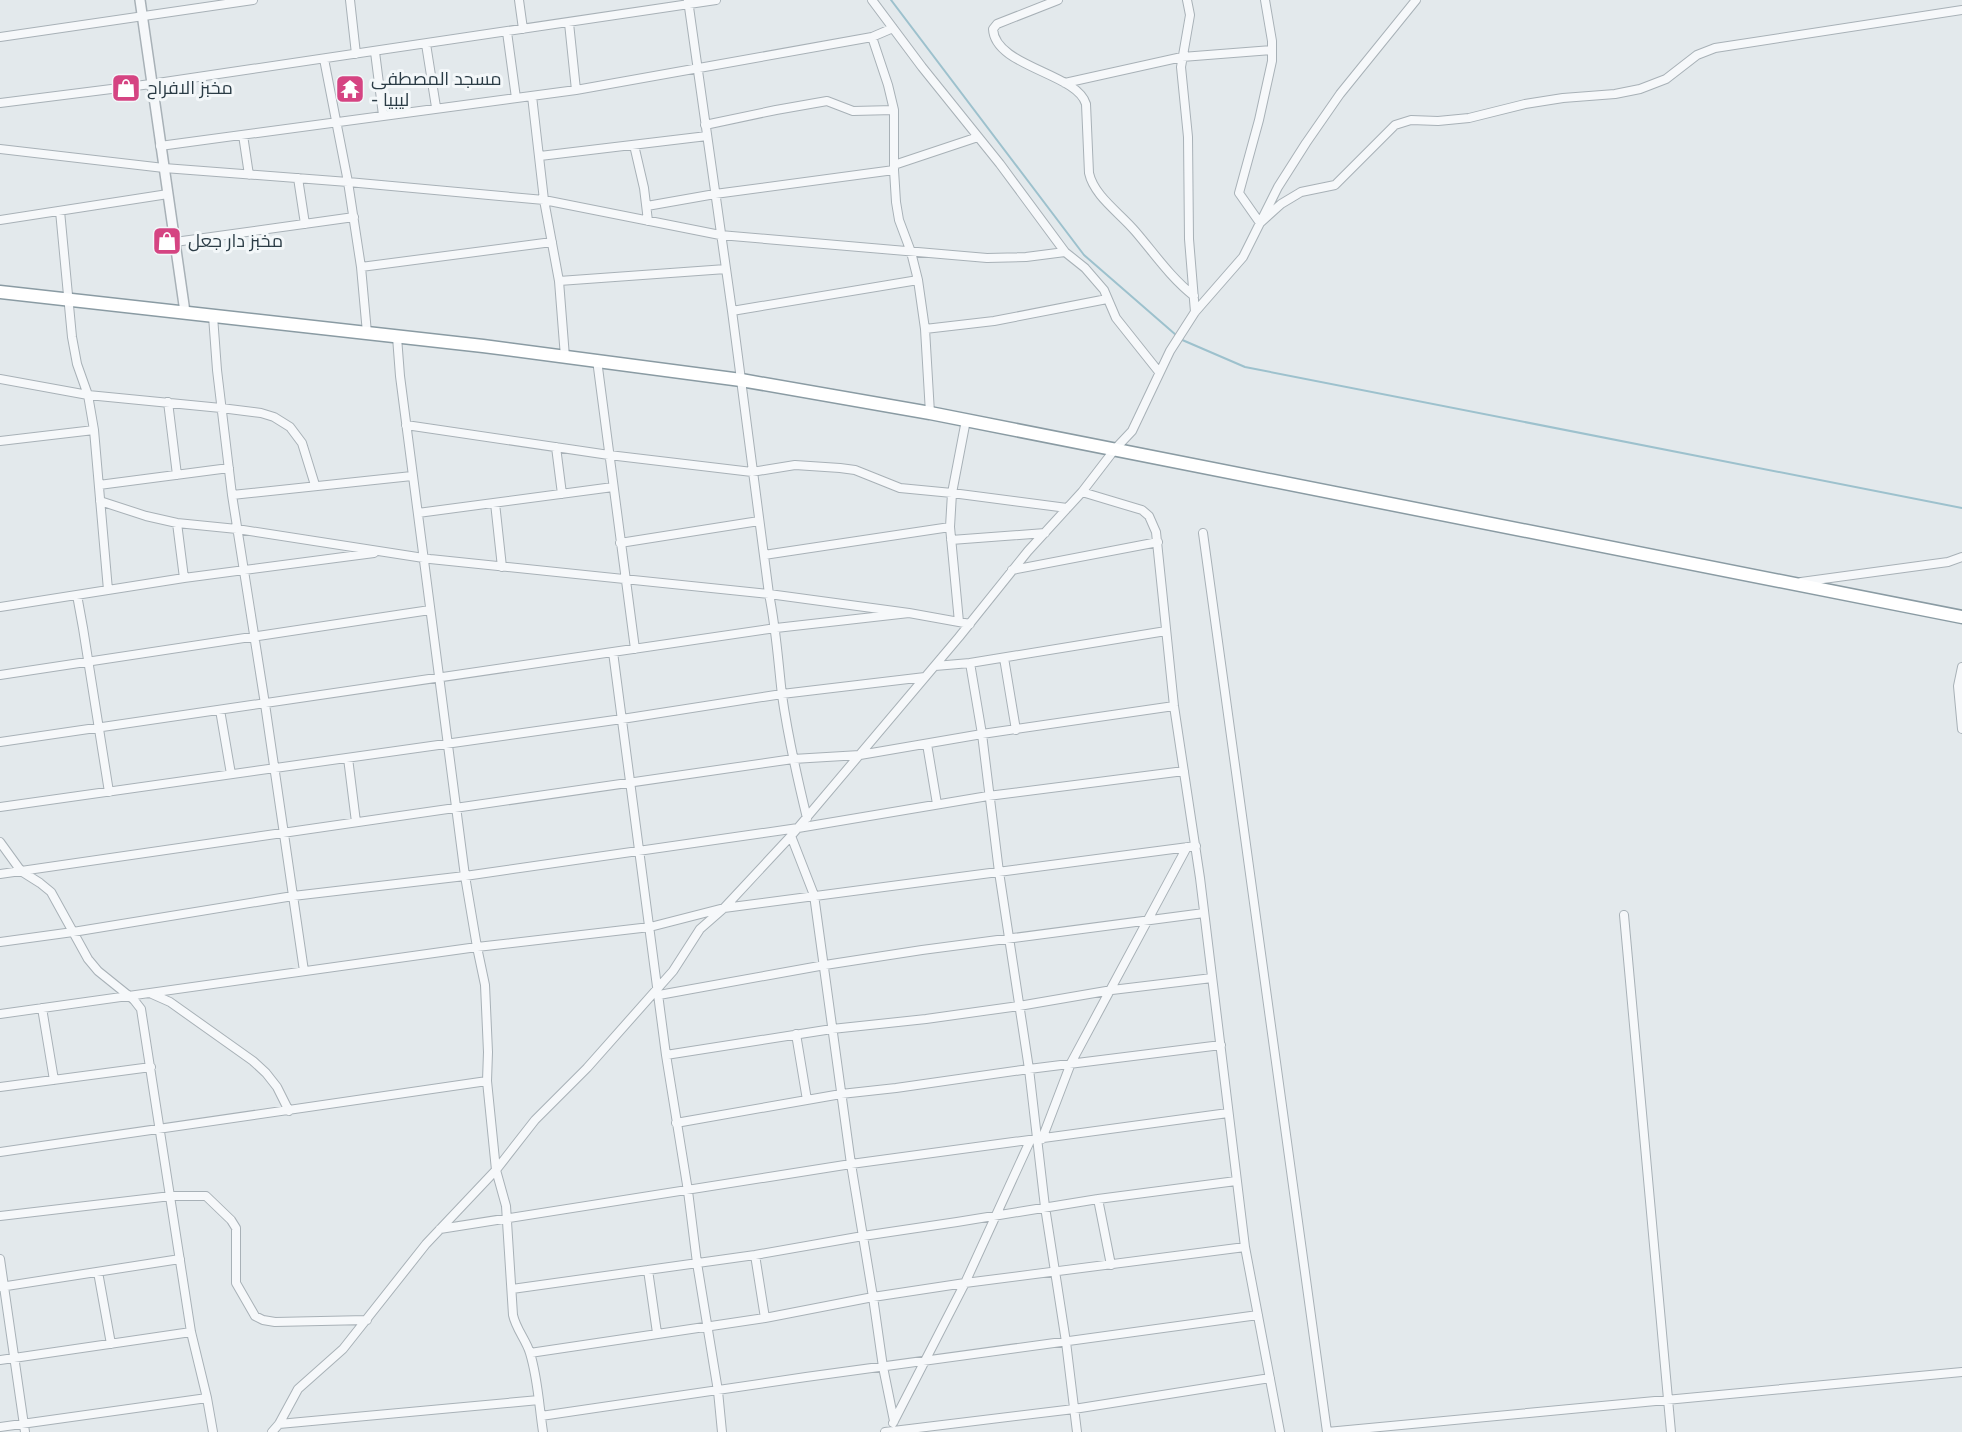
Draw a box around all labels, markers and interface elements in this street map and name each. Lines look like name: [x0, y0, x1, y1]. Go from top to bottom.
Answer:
place label: مسجد المصطفى - ليبيا: [371, 68, 501, 111]
shop icon: مخبز الافراح: [110, 72, 142, 104]
temple icon: مسجد المصطفى - ليبيا: [334, 73, 366, 105]
place label: مخبز الافراح: [147, 77, 233, 100]
shop icon: مخبز دار جعل: [151, 225, 183, 257]
place label: مخبز دار جعل: [188, 230, 283, 252]

